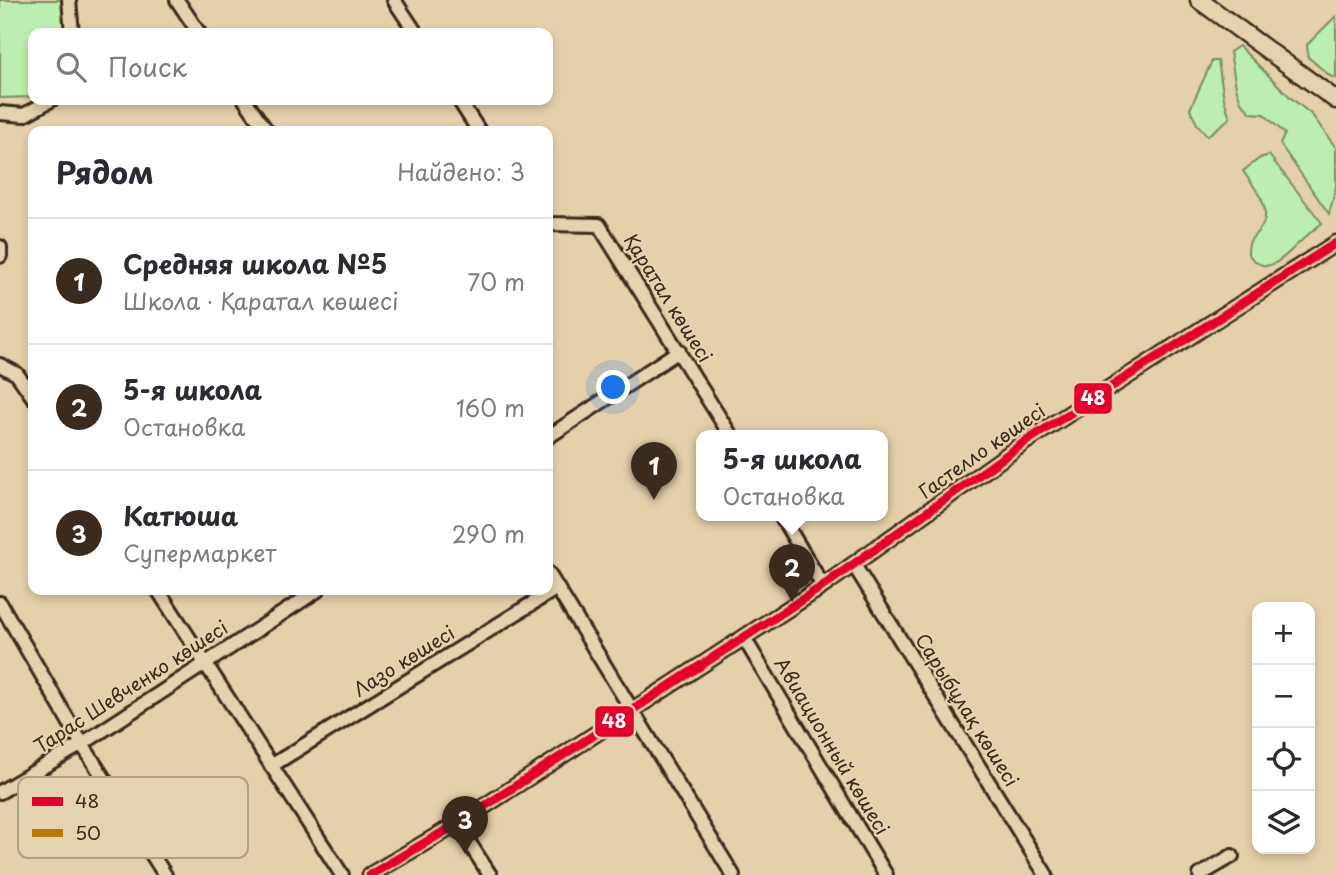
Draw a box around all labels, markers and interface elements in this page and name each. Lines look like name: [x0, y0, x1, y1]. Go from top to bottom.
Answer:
search box: [28, 28, 553, 105]
text: Поиск: [108, 47, 187, 86]
icon: search: [52, 48, 90, 86]
text: Рядом: [56, 149, 154, 194]
text: Найдено: 3: [397, 154, 525, 189]
street label: Қаратал көшесі: [618, 228, 720, 367]
text: Средняя школа №5: [123, 244, 387, 283]
text: 1: [74, 264, 85, 299]
text: 70 m: [467, 264, 525, 299]
text: Школа · Қаратал көшесі: [123, 283, 399, 318]
text: 5-я школа: [123, 370, 262, 409]
your location: [596, 370, 630, 404]
line badge: 48: [1073, 382, 1113, 415]
text: 48: [1081, 383, 1106, 411]
text: 2: [71, 390, 87, 425]
text: 160 m: [456, 390, 525, 425]
street label: Гастелло көшесі: [912, 396, 1051, 504]
text: Остановка: [123, 409, 245, 444]
popup: [696, 430, 888, 521]
text: 5-я школа: [722, 439, 862, 478]
pin: 1: [631, 442, 677, 500]
text: Остановка: [722, 478, 845, 513]
text: Катюша: [123, 496, 238, 535]
text: 3: [71, 516, 87, 551]
text: 290 m: [452, 516, 525, 551]
text: Супермаркет: [123, 535, 277, 570]
pin: 2: [769, 544, 815, 602]
map controls: [1252, 602, 1315, 854]
button: +: [1252, 602, 1315, 665]
street label: Тарас Шевченко көшесі: [28, 613, 233, 759]
street label: Лазо көшесі: [347, 618, 460, 702]
street label: Сарыбұлақ көшесі: [909, 627, 1026, 792]
street label: Авиационный көшесі: [769, 651, 897, 839]
button: −: [1252, 665, 1315, 728]
line badge: 48: [594, 705, 635, 738]
text: 48: [602, 706, 627, 734]
button: locate: [1252, 728, 1315, 791]
legend: [18, 777, 248, 858]
text: 48: [75, 786, 99, 814]
button: layers: [1252, 791, 1315, 854]
pin: 3: [442, 796, 488, 854]
text: 50: [75, 818, 101, 846]

